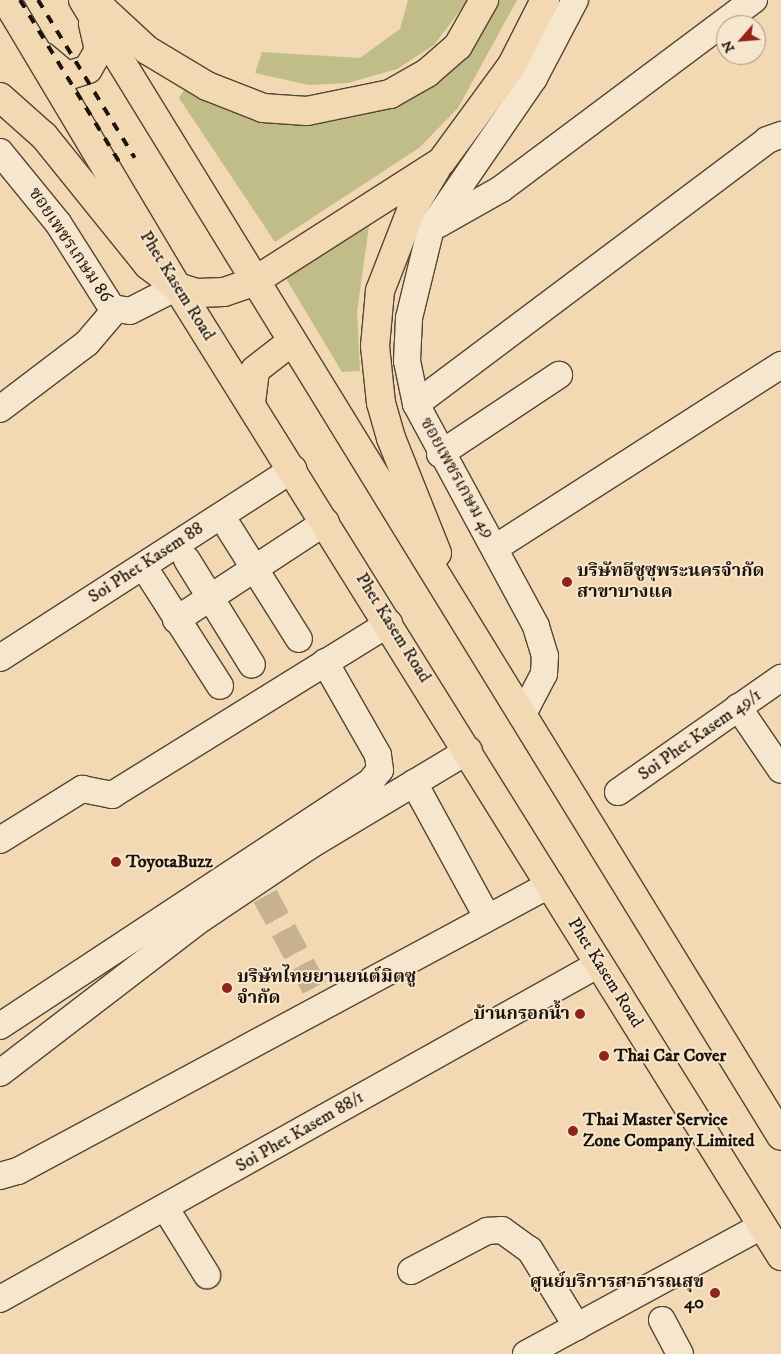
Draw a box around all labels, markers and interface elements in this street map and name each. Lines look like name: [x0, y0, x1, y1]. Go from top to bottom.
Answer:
north arrow: [716, 15, 766, 65]
text: N: [718, 37, 739, 56]
street label: ซอยเพชรเกษม 86: [24, 183, 116, 307]
street label: Phet Kasem Road: [135, 227, 219, 345]
street label: ซอยเพชรเกษม 49: [415, 414, 499, 542]
street label: Soi Phet Kasem 88: [84, 518, 208, 608]
place label: บริษัทอีซูซุพระนครจำกัด สาขาบางแค: [577, 561, 764, 604]
street label: Phet Kasem Road: [351, 569, 435, 687]
marker: บริษัทอีซูซุพระนครจำกัด สาขาบางแค: [561, 576, 573, 588]
street label: Soi Phet Kasem 49/1: [634, 684, 766, 786]
place label: ToyotaBuzz: [126, 851, 213, 873]
marker: ToyotaBuzz: [110, 856, 122, 868]
street label: Phet Kasem Road: [563, 914, 647, 1032]
place label: บริษัทไทยยานยนต์มิตซู จำกัด: [237, 967, 416, 1010]
marker: บริษัทไทยยานยนต์มิตซู จำกัด: [221, 982, 233, 994]
place label: บ้านกรอกน้ำ: [473, 1003, 570, 1025]
marker: บ้านกรอกน้ำ: [574, 1008, 586, 1020]
place label: Thai Car Cover: [614, 1045, 726, 1067]
marker: Thai Car Cover: [598, 1050, 610, 1062]
street label: Soi Phet Kasem 88/1: [232, 1087, 368, 1177]
place label: Thai Master Service Zone Company Limited: [583, 1110, 755, 1152]
marker: Thai Master Service Zone Company Limited: [567, 1125, 579, 1137]
place label: ศูนย์บริการสาธารณสุข 40: [530, 1272, 704, 1315]
marker: ศูนย์บริการสาธารณสุข 40: [708, 1286, 722, 1300]

